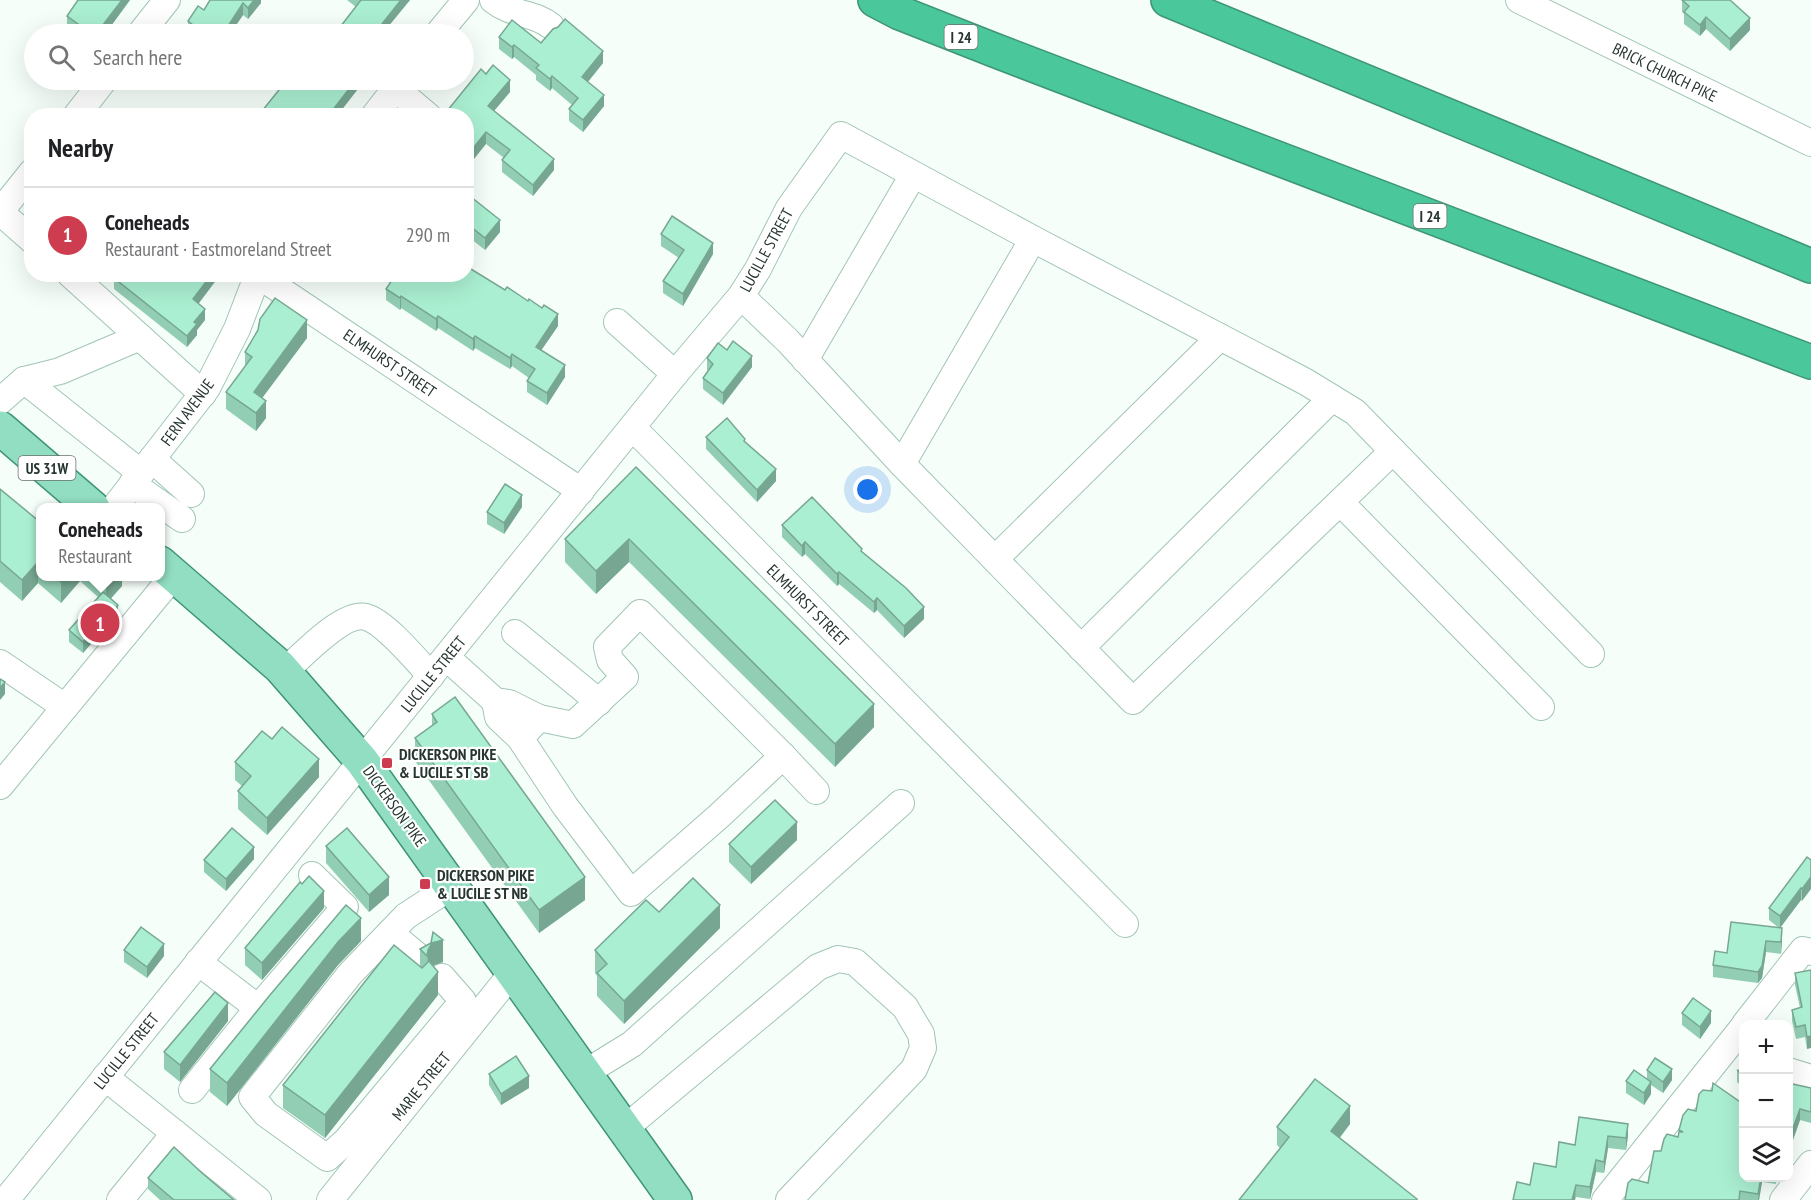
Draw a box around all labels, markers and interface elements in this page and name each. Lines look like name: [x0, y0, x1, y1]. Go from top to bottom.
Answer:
search box: [24, 24, 474, 90]
road number: I 24: [944, 25, 978, 49]
street label: BRICK CHURCH PIKE: [1610, 38, 1721, 106]
icon: search: [45, 41, 78, 74]
text: Search here: [93, 43, 182, 71]
text: Nearby: [48, 131, 113, 164]
road number: I 24: [1414, 204, 1446, 228]
street label: LUCILLE STREET: [735, 205, 797, 295]
text: Coneheads: [105, 208, 189, 236]
text: 1: [63, 222, 72, 248]
text: 290 m: [406, 222, 450, 248]
text: Restaurant · Eastmoreland Street: [105, 236, 332, 262]
street label: ELMHURST STREET: [340, 325, 440, 401]
street label: FERN AVENUE: [156, 375, 218, 449]
road number: US 31W: [18, 456, 76, 480]
your location: [853, 475, 882, 504]
popup: [36, 503, 165, 581]
text: Coneheads: [58, 515, 143, 543]
text: Restaurant: [58, 543, 132, 569]
street label: ELMHURST STREET: [763, 560, 853, 650]
pin: 1: [80, 600, 120, 646]
street label: LUCILLE STREET: [396, 632, 470, 716]
place label: DICKERSON PIKE & LUCILE ST SB: [399, 744, 496, 782]
marker: DICKERSON PIKE & LUCILE ST SB: [380, 756, 394, 770]
street label: DICKERSON PIKE: [359, 762, 431, 851]
place label: DICKERSON PIKE & LUCILE ST NB: [437, 865, 534, 903]
marker: DICKERSON PIKE & LUCILE ST NB: [418, 877, 432, 891]
street label: LUCILLE STREET: [89, 1009, 163, 1093]
map controls: [1739, 1020, 1793, 1182]
button: +: [1739, 1020, 1793, 1074]
street label: MARIE STREET: [387, 1048, 455, 1124]
button: −: [1739, 1074, 1793, 1128]
button: layers: [1739, 1128, 1793, 1182]

